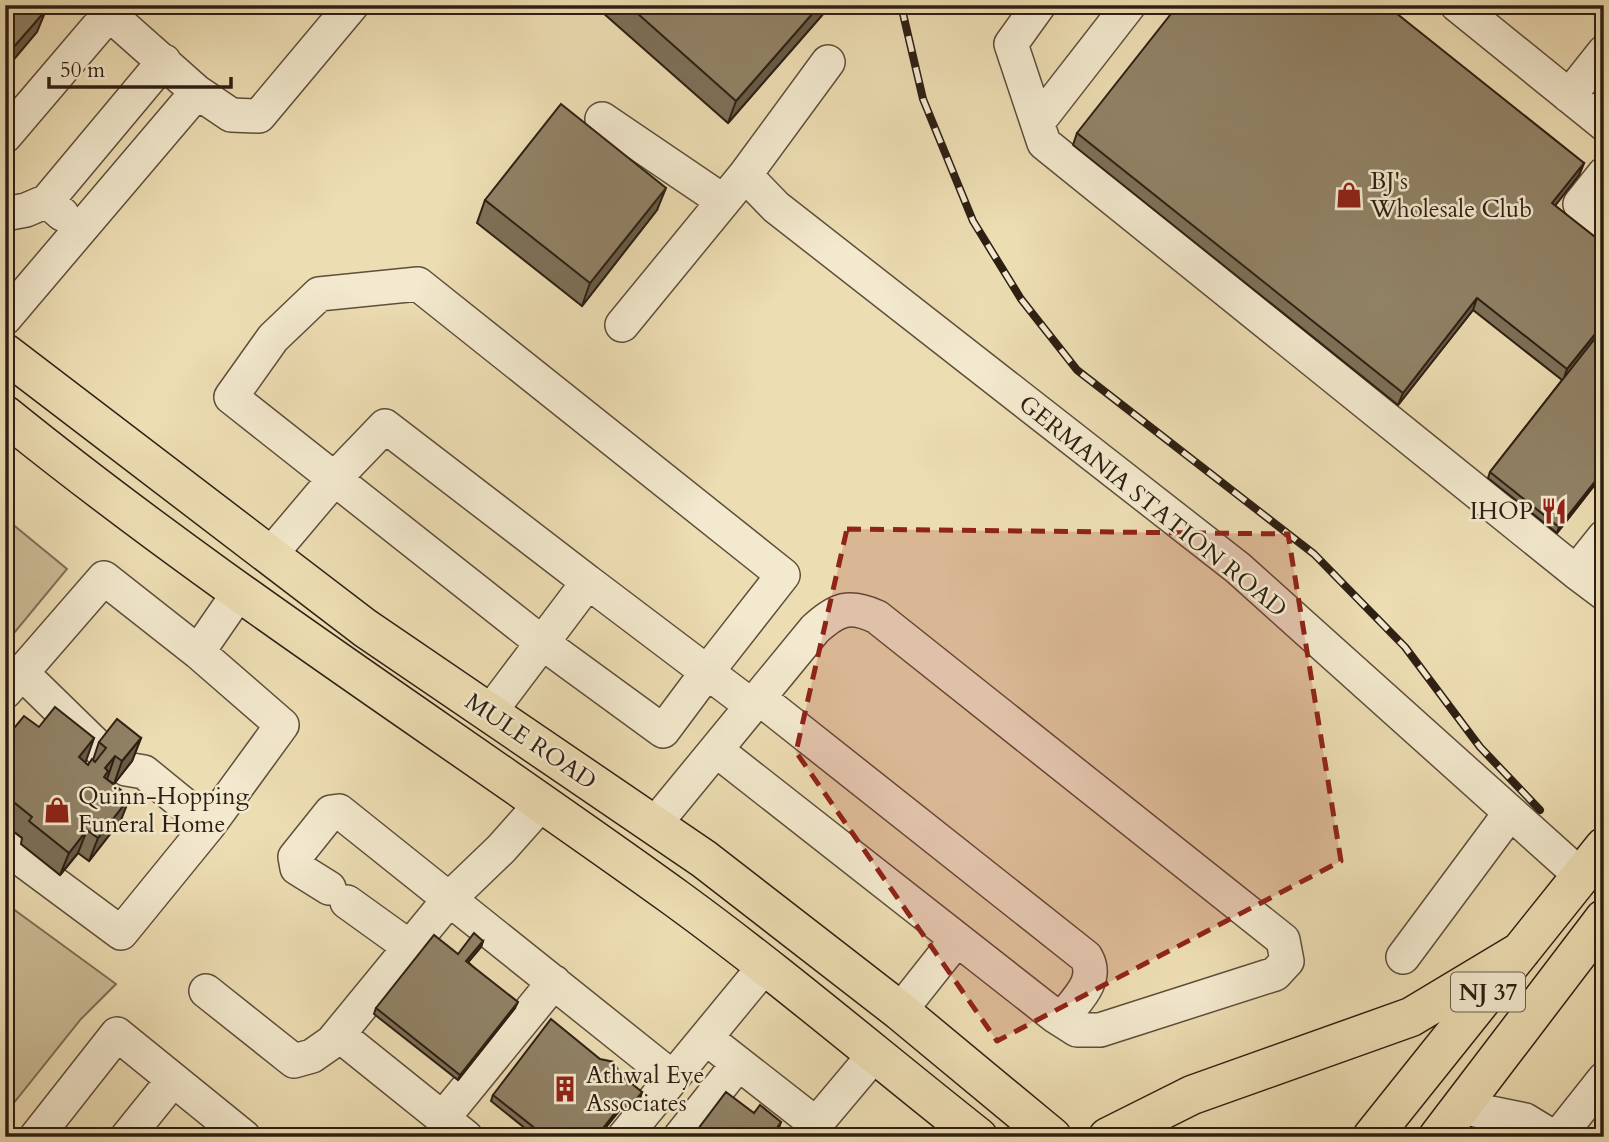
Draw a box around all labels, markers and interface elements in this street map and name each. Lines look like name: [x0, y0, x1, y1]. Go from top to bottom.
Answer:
scale bar: [49, 46, 231, 90]
text: 50 m: [60, 56, 105, 85]
place label: BJ's Wholesale Club: [1369, 165, 1532, 226]
shop icon: BJ's Wholesale Club: [1334, 180, 1364, 210]
street label: GERMANIA STATION ROAD: [1012, 388, 1294, 625]
place label: IHOP: [1470, 495, 1533, 528]
restaurant icon: IHOP: [1539, 496, 1569, 526]
street label: MULE ROAD: [459, 685, 603, 798]
place label: Quinn-Hopping Funeral Home: [78, 780, 250, 841]
shop icon: Quinn-Hopping Funeral Home: [42, 795, 72, 825]
road number: NJ 37: [1451, 973, 1525, 1012]
place label: Athwal Eye Associates: [586, 1059, 704, 1120]
building icon: Athwal Eye Associates: [550, 1074, 580, 1104]

